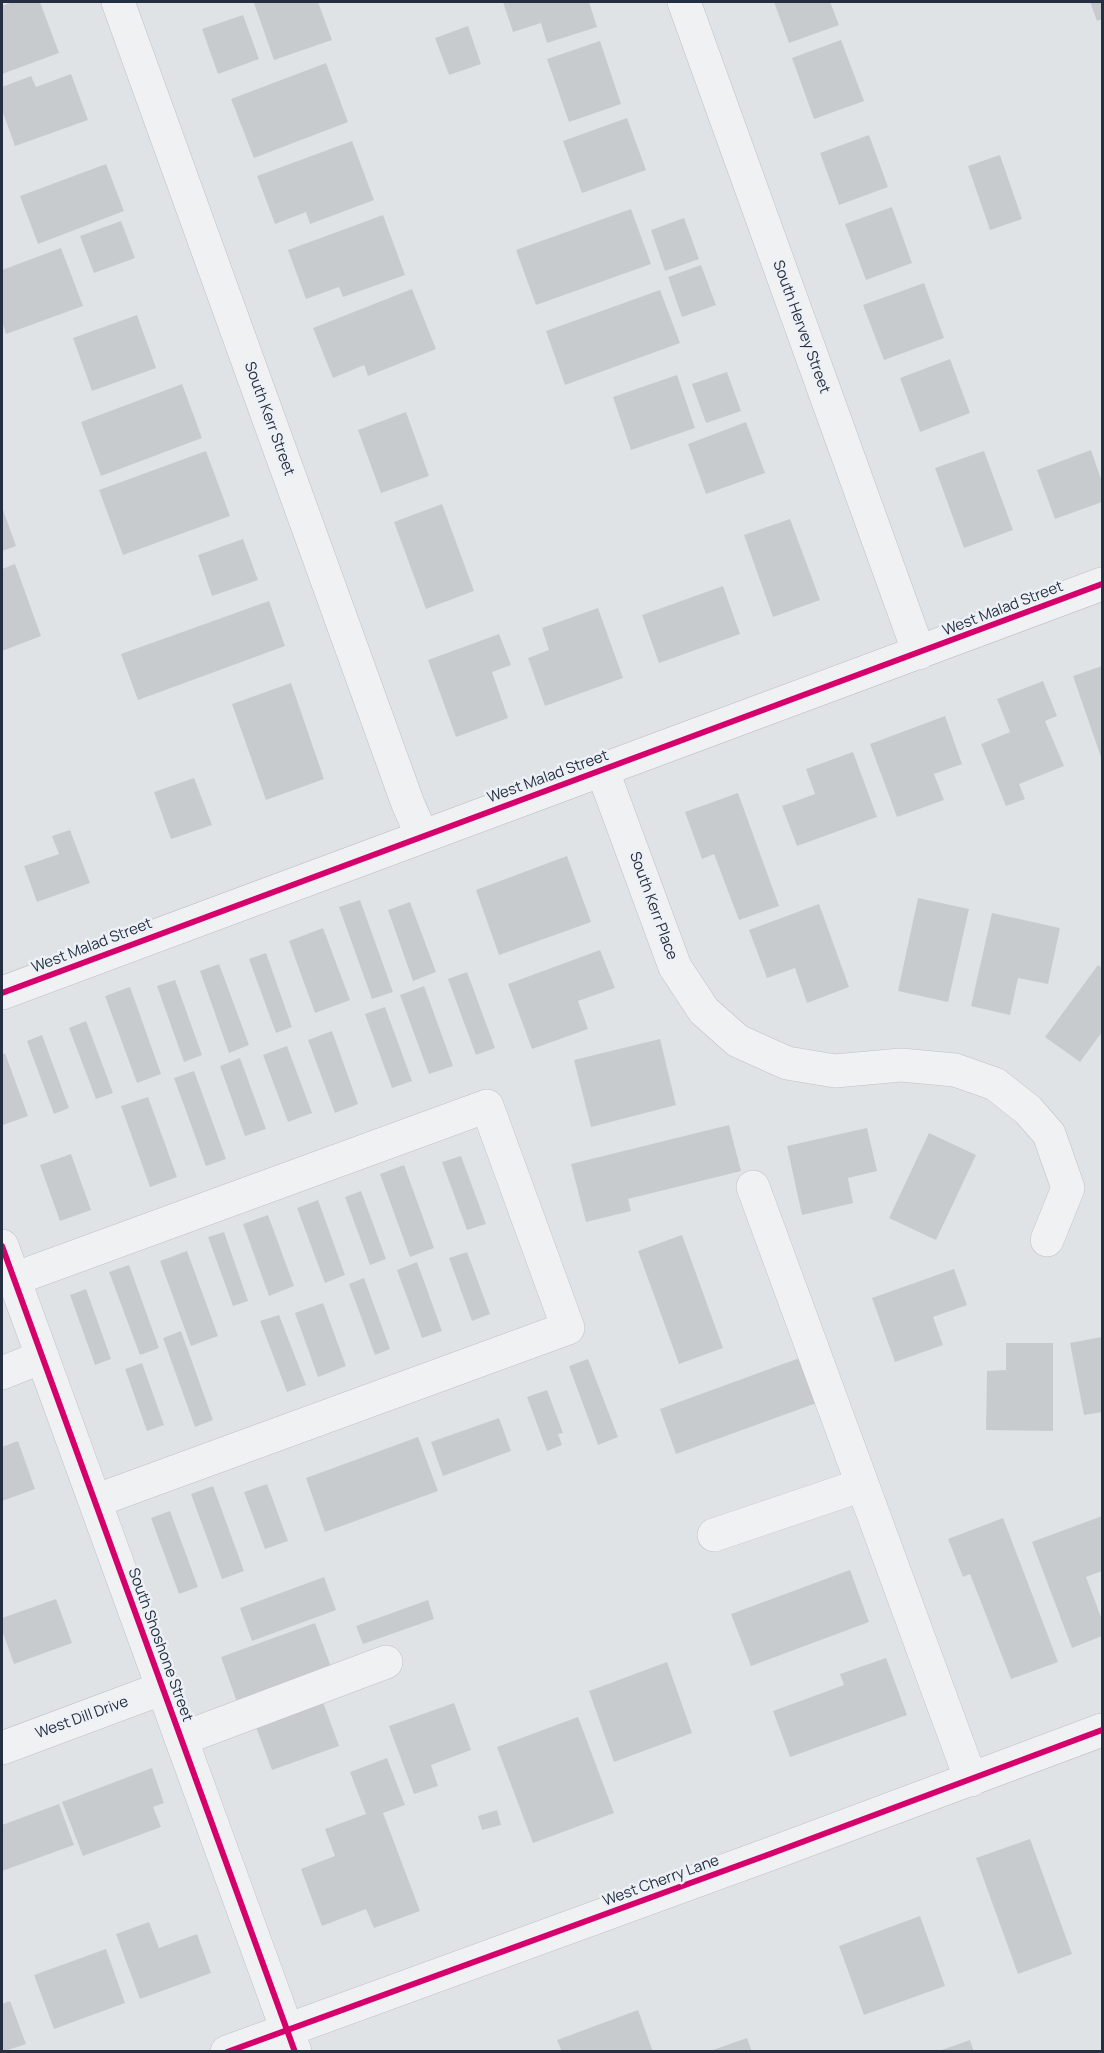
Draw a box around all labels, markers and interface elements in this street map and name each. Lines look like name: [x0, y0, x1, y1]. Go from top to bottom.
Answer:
street label: South Hervey Street: [769, 258, 833, 396]
street label: South Kerr Street: [240, 360, 298, 478]
street label: West Malad Street: [940, 578, 1066, 640]
street label: West Malad Street: [485, 747, 611, 807]
street label: South Kerr Place: [625, 850, 681, 962]
street label: West Malad Street: [29, 915, 155, 977]
street label: South Shoshone Street: [124, 1566, 196, 1724]
street label: West Dill Drive: [33, 1693, 131, 1743]
street label: West Cherry Lane: [600, 1852, 722, 1910]

